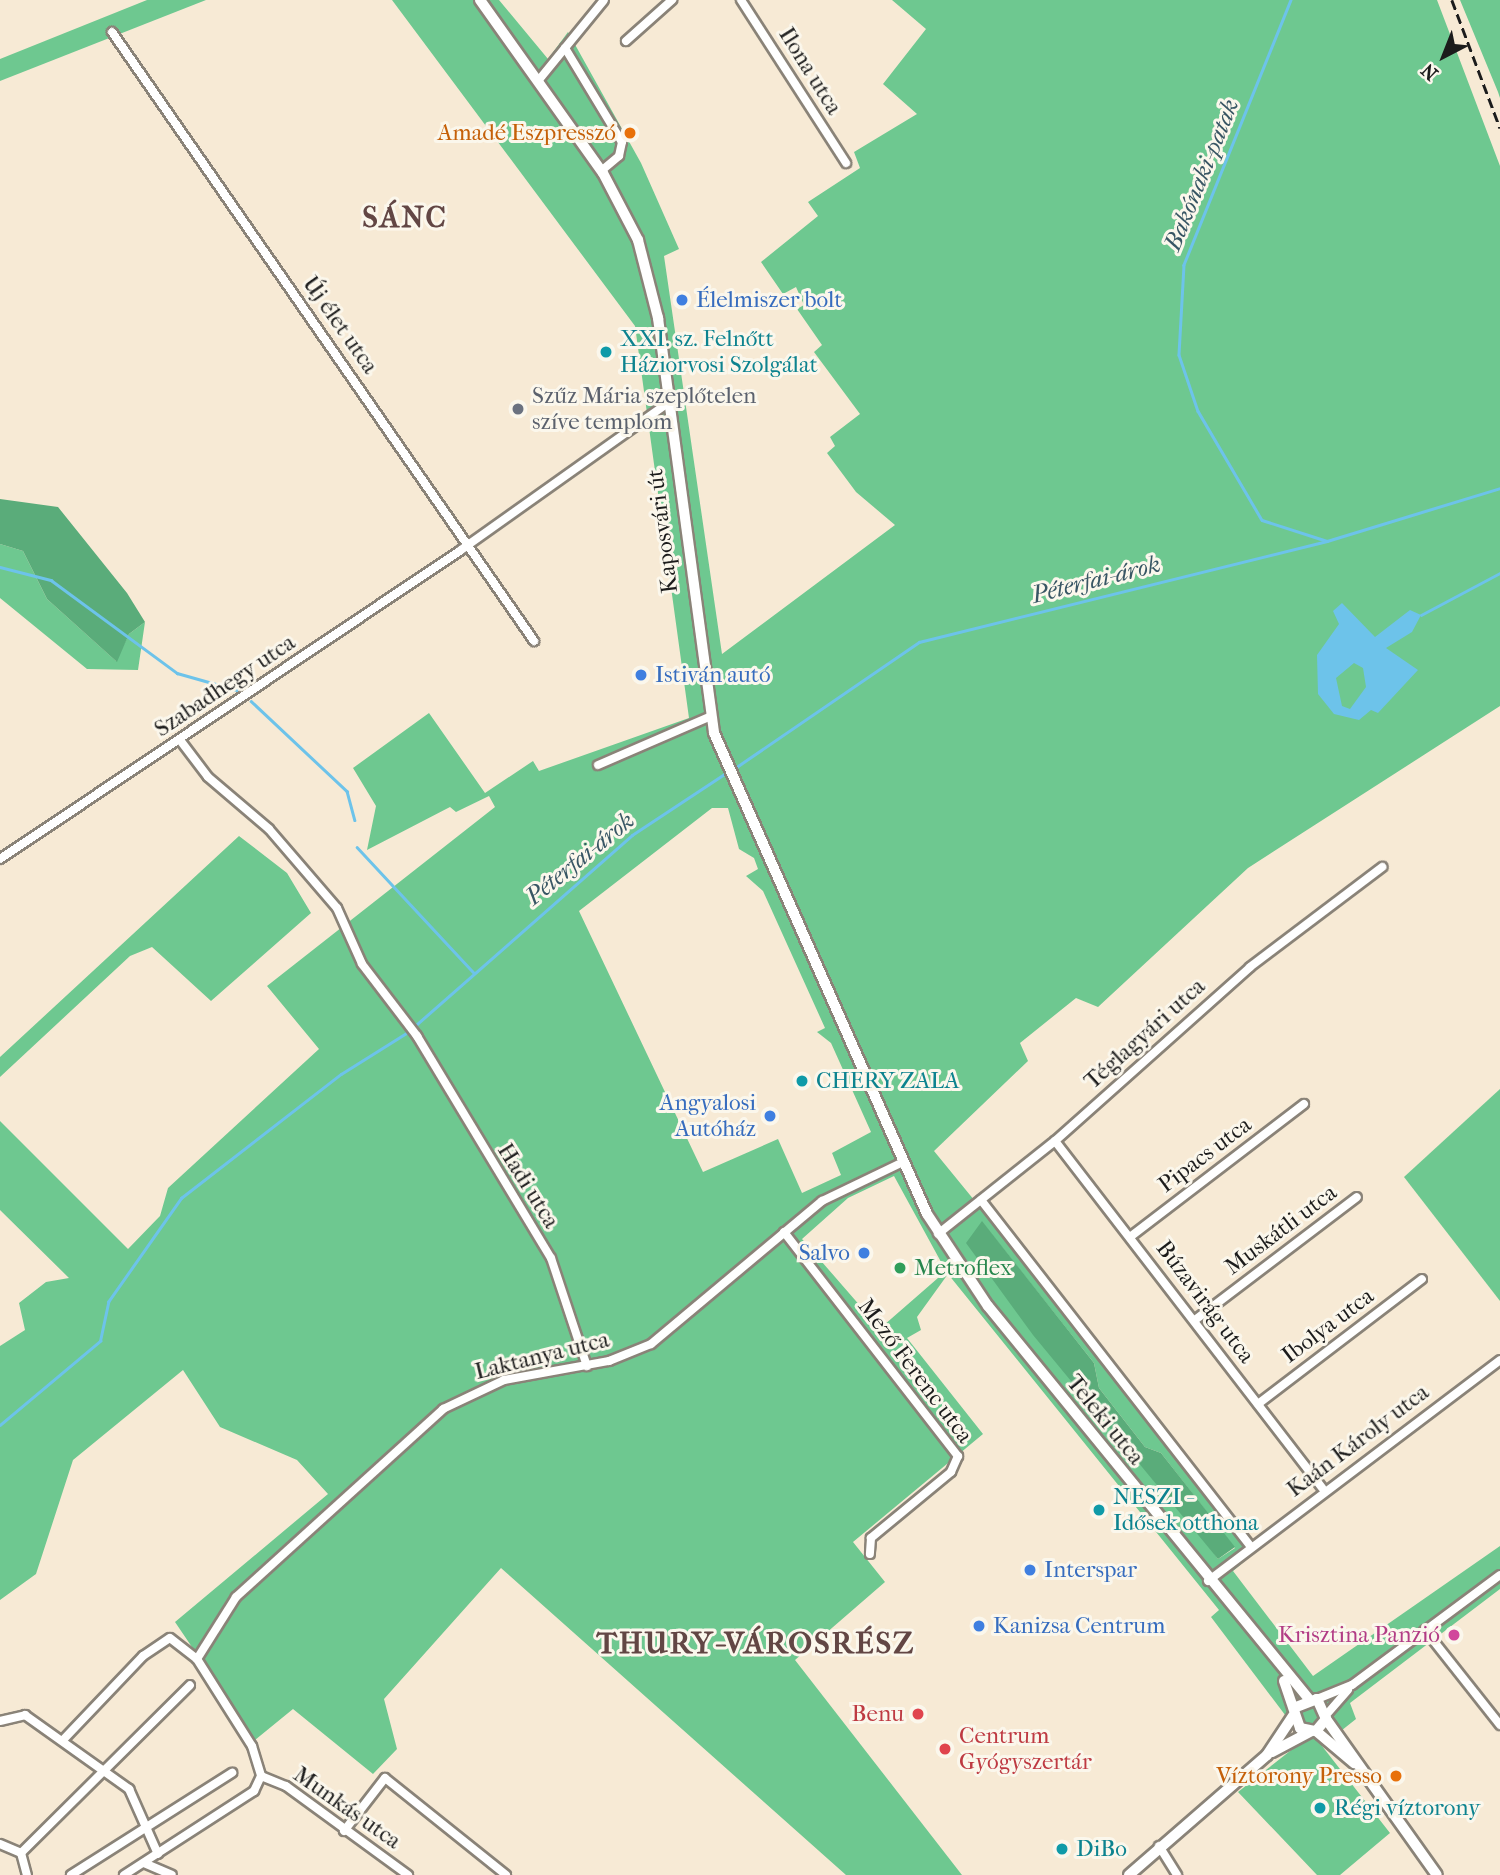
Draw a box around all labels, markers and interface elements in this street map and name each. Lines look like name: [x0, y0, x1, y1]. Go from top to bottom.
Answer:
north arrow: [1409, 21, 1479, 91]
street label: Ilona utca: [772, 22, 848, 120]
text: N: [1417, 59, 1443, 85]
water label: Bakónaki-patak: [1159, 95, 1245, 255]
place label: Amadé Eszpresszó: [438, 119, 616, 147]
marker: Amadé Eszpresszó: [622, 125, 638, 141]
district label: SÁNC: [363, 200, 447, 236]
street label: Új élet utca: [296, 271, 384, 379]
place label: Élelmiszer bolt: [696, 286, 842, 314]
marker: Élelmiszer bolt: [674, 292, 690, 308]
place label: XXI. sz. Felnőtt Háziorvosi Szolgálat: [620, 325, 818, 379]
marker: XXI. sz. Felnőtt Háziorvosi Szolgálat: [598, 344, 614, 360]
place label: Szűz Mária szeplőtelen szíve templom: [532, 382, 756, 436]
marker: Szűz Mária szeplőtelen szíve templom: [510, 401, 526, 417]
street label: Kaposvári út: [642, 467, 684, 595]
water label: Péterfai-árok: [1029, 550, 1163, 610]
street label: Szabadhegy utca: [149, 629, 301, 743]
place label: Istiván autó: [655, 661, 771, 689]
marker: Istiván autó: [633, 667, 649, 683]
water label: Péterfai-árok: [520, 806, 640, 912]
street label: Téglagyári utca: [1079, 973, 1211, 1095]
place label: CHERY ZALA: [816, 1067, 959, 1095]
marker: CHERY ZALA: [794, 1073, 810, 1089]
place label: Angyalosi Autóház: [660, 1089, 756, 1143]
marker: Angyalosi Autóház: [762, 1108, 778, 1124]
street label: Pipacs utca: [1153, 1111, 1257, 1199]
street label: Hadi utca: [491, 1138, 565, 1234]
street label: Muskátli utca: [1220, 1179, 1342, 1281]
street label: Búzavirág utca: [1150, 1235, 1260, 1369]
place label: Salvo: [799, 1239, 850, 1267]
marker: Salvo: [856, 1245, 872, 1261]
place label: Metroflex: [914, 1254, 1012, 1282]
marker: Metroflex: [892, 1260, 908, 1276]
street label: Ibolya utca: [1277, 1283, 1379, 1369]
street label: Mező Ferenc utca: [852, 1293, 978, 1449]
street label: Laktanya utca: [472, 1326, 612, 1386]
street label: Teleki utca: [1060, 1369, 1150, 1471]
street label: Kaán Károly utca: [1282, 1379, 1434, 1503]
place label: NESZI - Idősek otthona: [1113, 1483, 1259, 1537]
marker: NESZI - Idősek otthona: [1091, 1502, 1107, 1518]
place label: Interspar: [1044, 1556, 1137, 1584]
marker: Interspar: [1022, 1562, 1038, 1578]
place label: Kanizsa Centrum: [993, 1612, 1165, 1640]
marker: Kanizsa Centrum: [971, 1618, 987, 1634]
place label: Krisztina Panzió: [1278, 1621, 1440, 1649]
district label: THURY-VÁROSRÉSZ: [598, 1626, 914, 1662]
marker: Krisztina Panzió: [1446, 1627, 1462, 1643]
place label: Benu: [852, 1700, 904, 1728]
marker: Benu: [910, 1706, 926, 1722]
place label: Centrum Gyógyszertár: [959, 1722, 1092, 1776]
marker: Centrum Gyógyszertár: [937, 1741, 953, 1757]
street label: Munkás utca: [288, 1761, 406, 1855]
place label: Víztorony Presso: [1216, 1762, 1382, 1790]
marker: Víztorony Presso: [1388, 1768, 1404, 1784]
place label: Régi víztorony: [1334, 1794, 1480, 1822]
marker: Régi víztorony: [1312, 1800, 1328, 1816]
place label: DiBo: [1076, 1835, 1127, 1863]
marker: DiBo: [1054, 1841, 1070, 1857]

